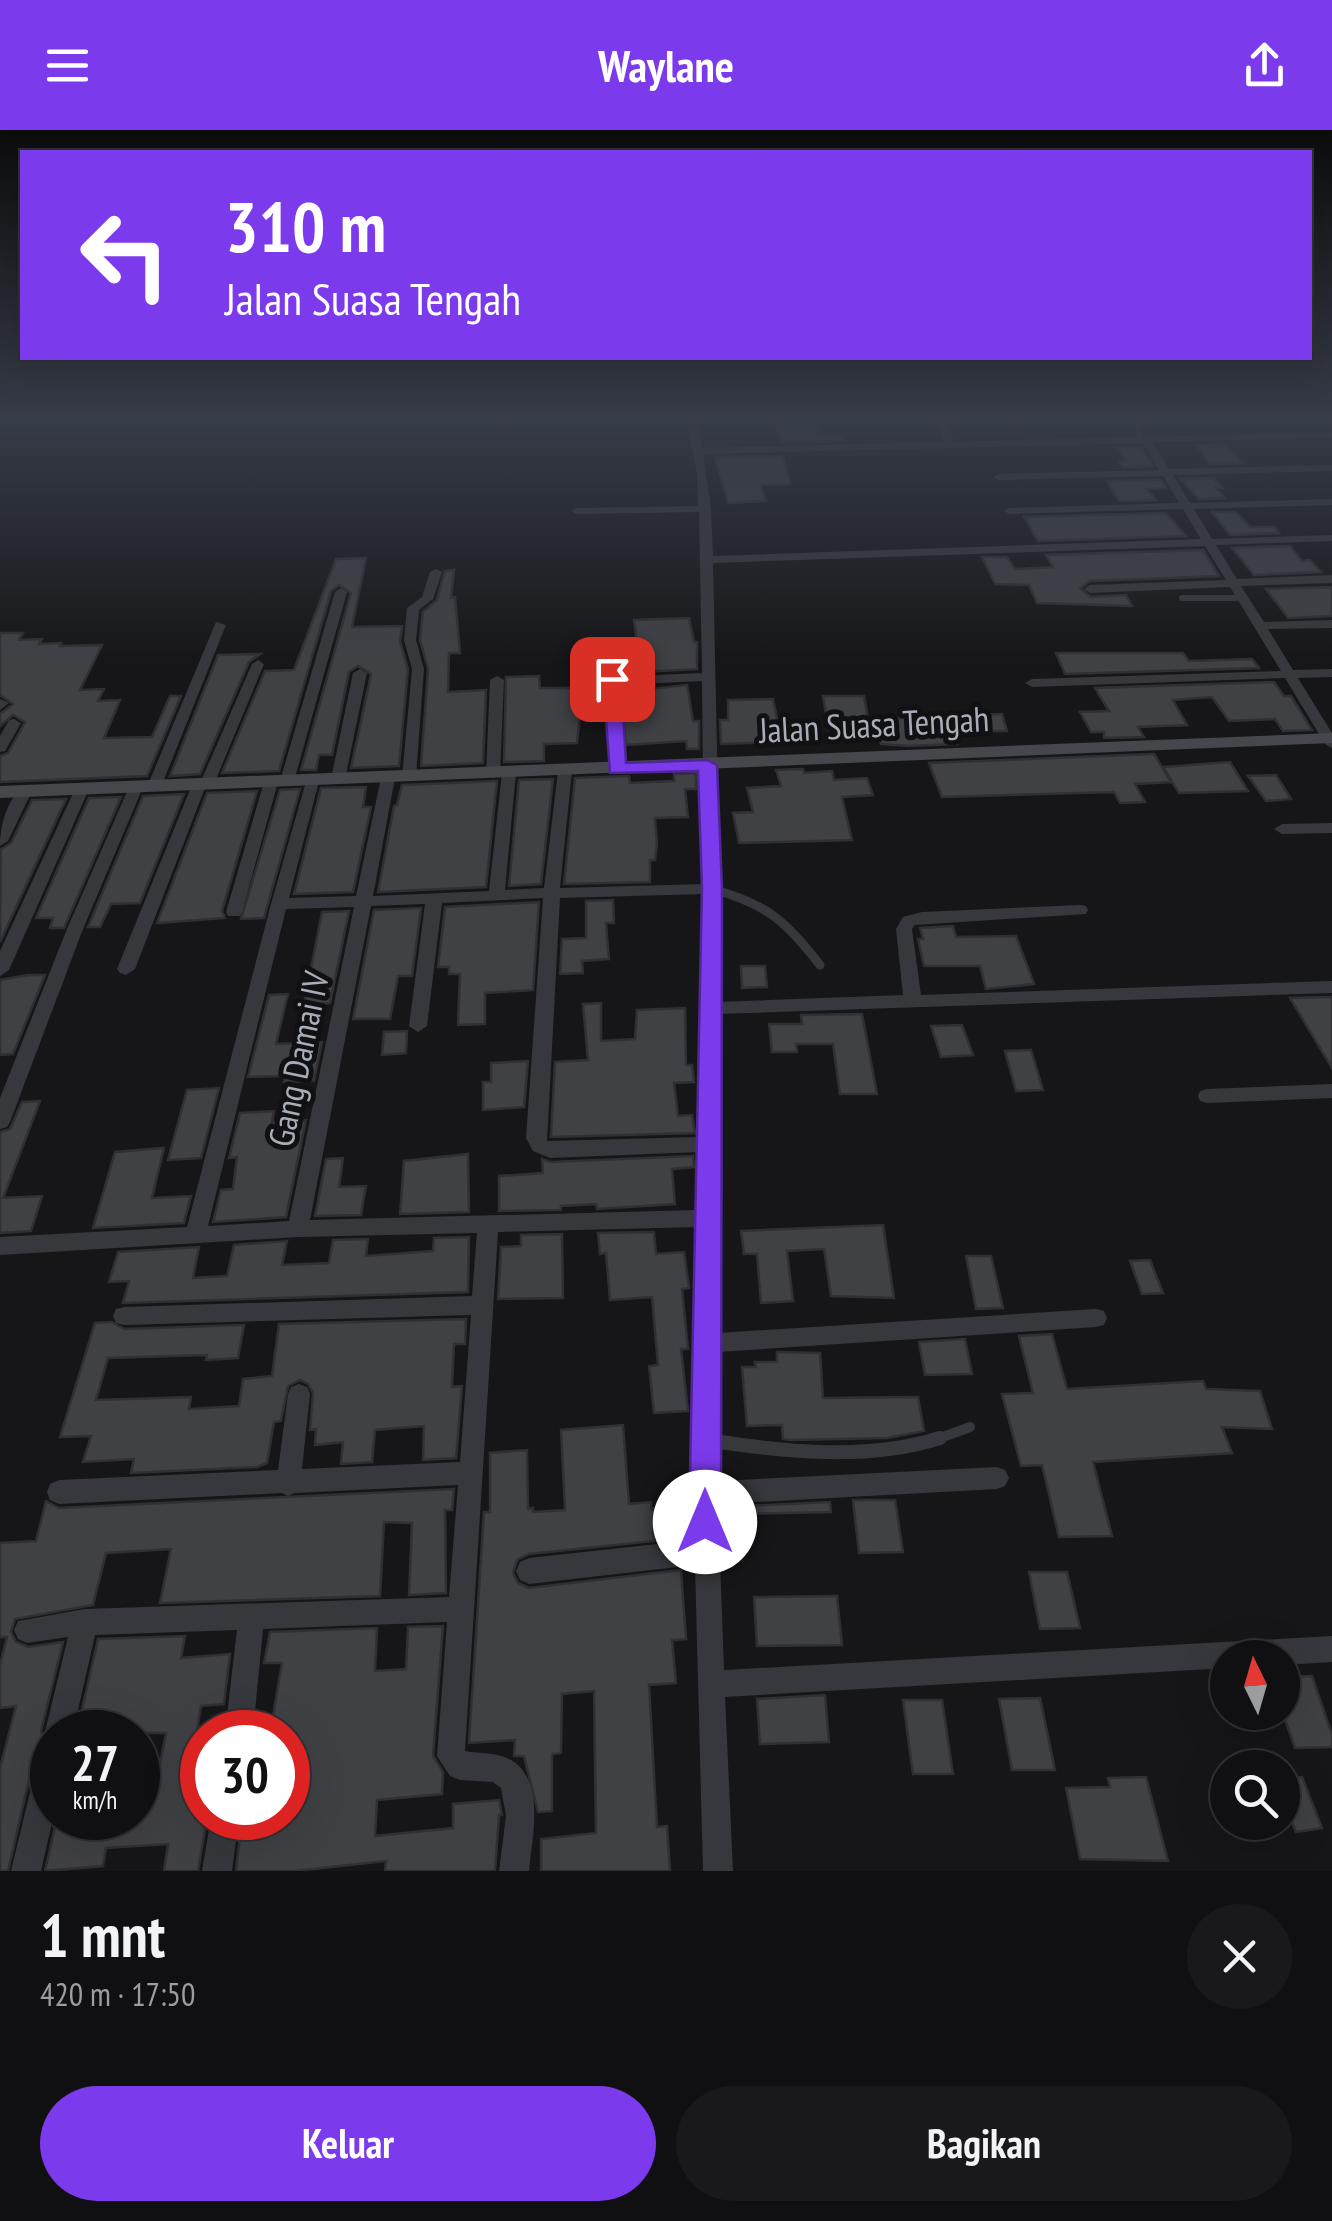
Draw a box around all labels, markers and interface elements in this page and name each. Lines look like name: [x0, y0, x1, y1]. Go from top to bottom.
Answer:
text: Waylane: [598, 36, 734, 94]
icon: menu: [40, 38, 95, 93]
icon: share: [1237, 38, 1292, 93]
text: 310 m: [225, 181, 386, 271]
icon: left: [60, 190, 190, 320]
text: Jalan Suasa Tengah: [225, 269, 521, 327]
pin: [570, 637, 655, 722]
icon: arrive: [585, 652, 640, 707]
street label: Jalan Suasa Tengah: [757, 695, 990, 753]
street label: Gang Damai IV: [257, 966, 339, 1150]
position arrow: [653, 1470, 757, 1574]
north arrow: [1210, 1640, 1300, 1730]
map controls: [1210, 1640, 1300, 1840]
speed limit sign: 30: [180, 1710, 310, 1840]
text: 27: [71, 1730, 119, 1795]
button: search: [1210, 1750, 1300, 1840]
text: km/h: [73, 1784, 117, 1816]
text: 1 mnt: [40, 1896, 165, 1974]
button: close: [1187, 1904, 1292, 2009]
text: 420 m · 17:50: [40, 1973, 195, 2015]
button: Keluar: [40, 2086, 656, 2201]
button: Bagikan: [676, 2086, 1292, 2201]

